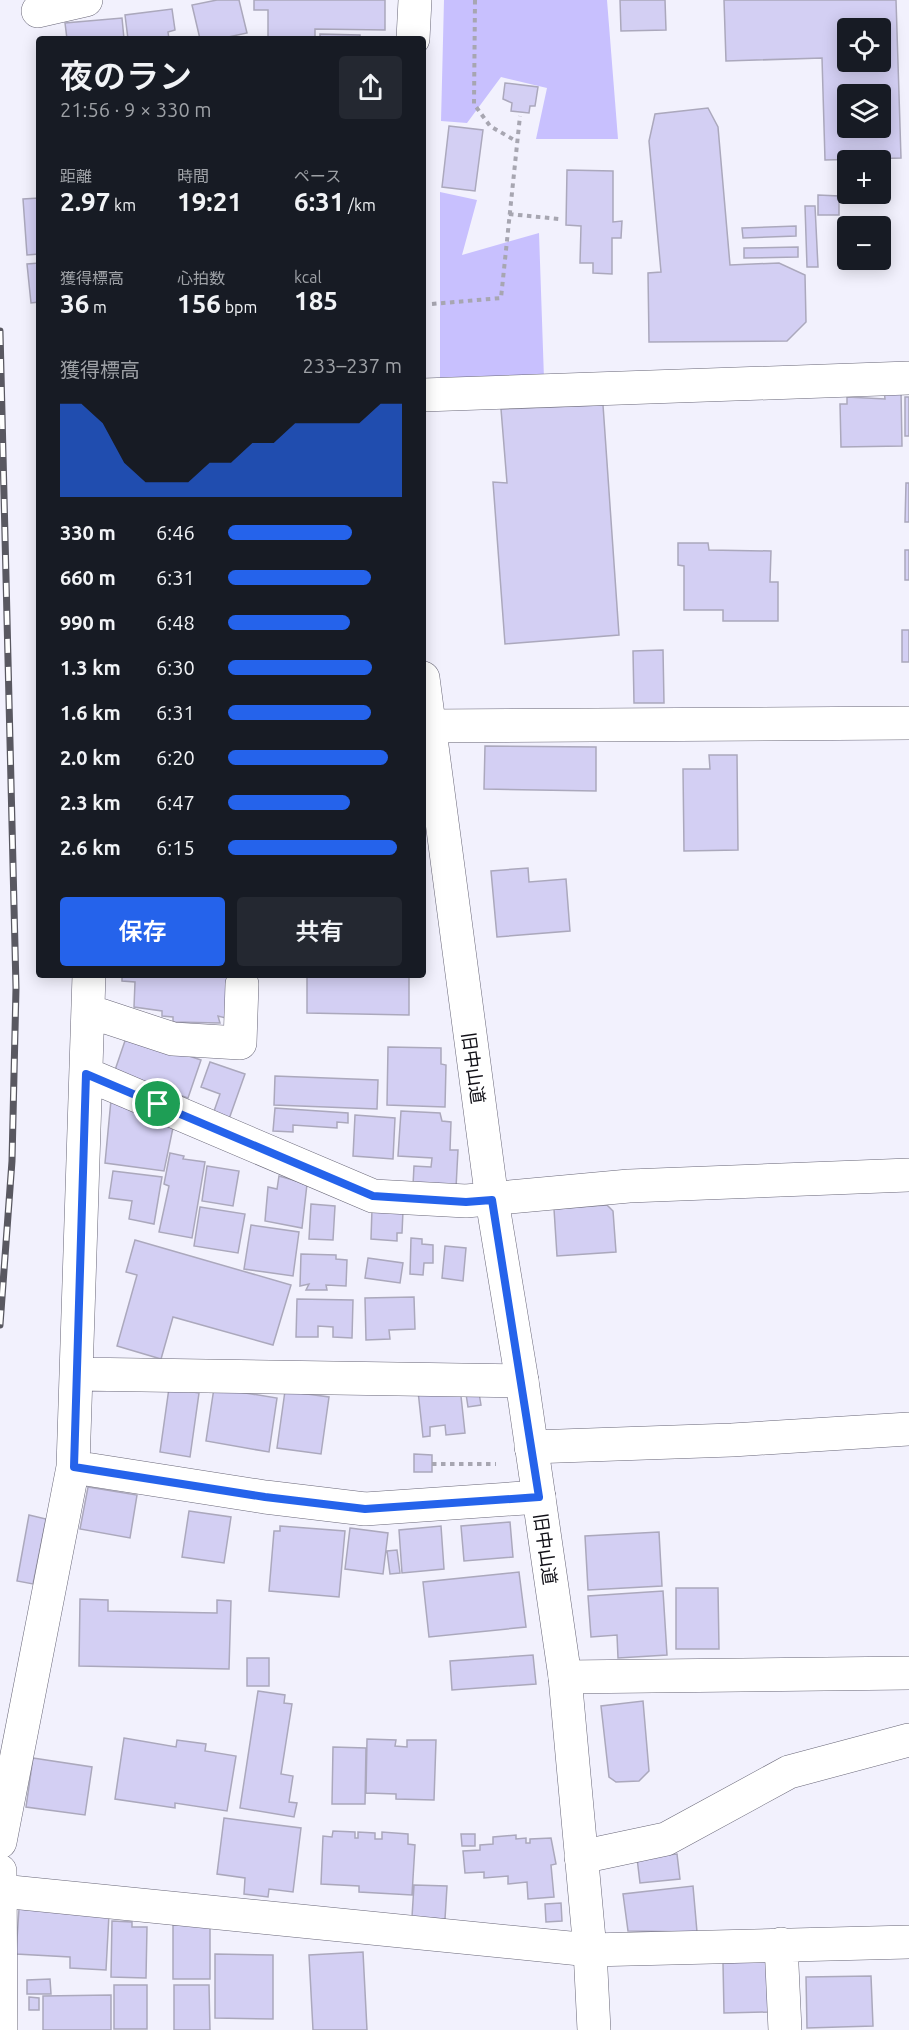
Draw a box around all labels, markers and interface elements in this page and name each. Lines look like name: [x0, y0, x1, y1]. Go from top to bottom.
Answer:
map controls: [837, 18, 891, 270]
button: locate: [837, 18, 891, 72]
button: share: [339, 56, 402, 119]
text: 夜のラン: [60, 57, 192, 94]
button: layers: [837, 84, 891, 138]
text: 21:56 · 9 × 330 m: [60, 98, 212, 121]
button: +: [837, 150, 891, 204]
text: 距離: [60, 167, 92, 185]
text: 時間: [177, 167, 209, 185]
text: ペース: [294, 167, 341, 185]
text: 2.97: [60, 187, 110, 216]
text: 19:21: [177, 187, 242, 216]
text: 6:31: [294, 187, 344, 216]
text: km: [110, 196, 136, 214]
text: /km: [344, 196, 376, 214]
button: −: [837, 216, 891, 270]
text: kcal: [294, 268, 322, 286]
text: 獲得標高: [60, 269, 124, 287]
text: 心拍数: [177, 269, 225, 287]
text: 185: [294, 286, 338, 315]
text: 36: [60, 289, 89, 318]
text: 156: [177, 289, 221, 318]
text: m: [89, 298, 107, 316]
text: bpm: [221, 298, 257, 316]
text: 233–237 m: [303, 354, 402, 377]
text: 獲得標高: [60, 358, 140, 381]
text: 330 m: [60, 521, 116, 544]
text: 6:46: [156, 521, 195, 544]
text: 660 m: [60, 566, 116, 589]
text: 6:31: [156, 566, 195, 589]
text: 990 m: [60, 611, 116, 634]
text: 6:48: [156, 611, 195, 634]
text: 1.3 km: [60, 656, 121, 679]
text: 6:30: [156, 656, 195, 679]
text: 1.6 km: [60, 701, 121, 724]
text: 6:31: [156, 701, 195, 724]
text: 2.0 km: [60, 746, 121, 769]
text: 6:20: [156, 746, 195, 769]
text: 2.3 km: [60, 791, 121, 814]
text: 6:47: [156, 791, 195, 814]
text: 2.6 km: [60, 836, 121, 859]
text: 6:15: [156, 836, 195, 859]
button: 保存: [60, 897, 225, 966]
button: 共有: [237, 897, 402, 966]
street label: 旧中山道: [459, 1031, 489, 1105]
pin: [132, 1078, 183, 1129]
icon: arrive: [141, 1087, 174, 1120]
street label: 旧中山道: [531, 1512, 561, 1586]

